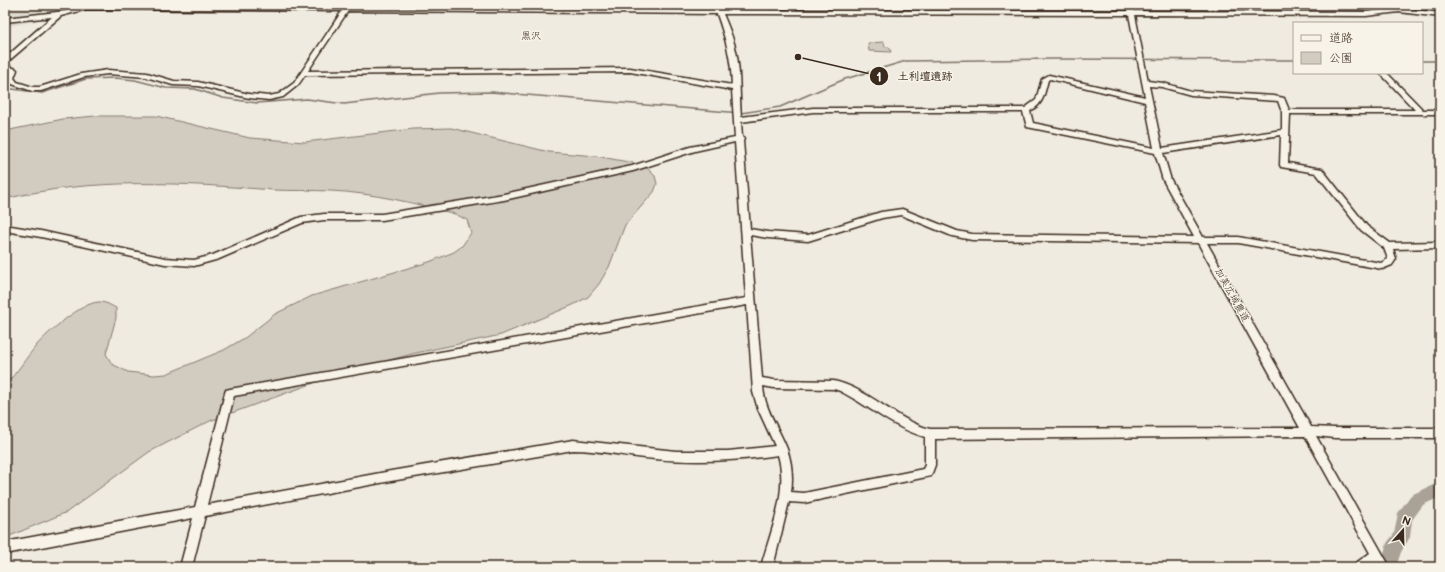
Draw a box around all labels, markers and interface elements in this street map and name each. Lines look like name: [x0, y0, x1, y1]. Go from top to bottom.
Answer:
legend: [1293, 22, 1423, 74]
district label: 黒沢: [521, 30, 541, 42]
text: 道路: [1329, 31, 1353, 46]
text: 公園: [1329, 51, 1353, 66]
callout: 土利壇遺跡: [869, 65, 960, 88]
text: 1: [876, 70, 882, 85]
text: 土利壇遺跡: [898, 70, 953, 83]
street label: 加美広域農道: [1212, 266, 1252, 324]
north arrow: [1383, 510, 1423, 550]
text: N: [1400, 514, 1412, 529]

